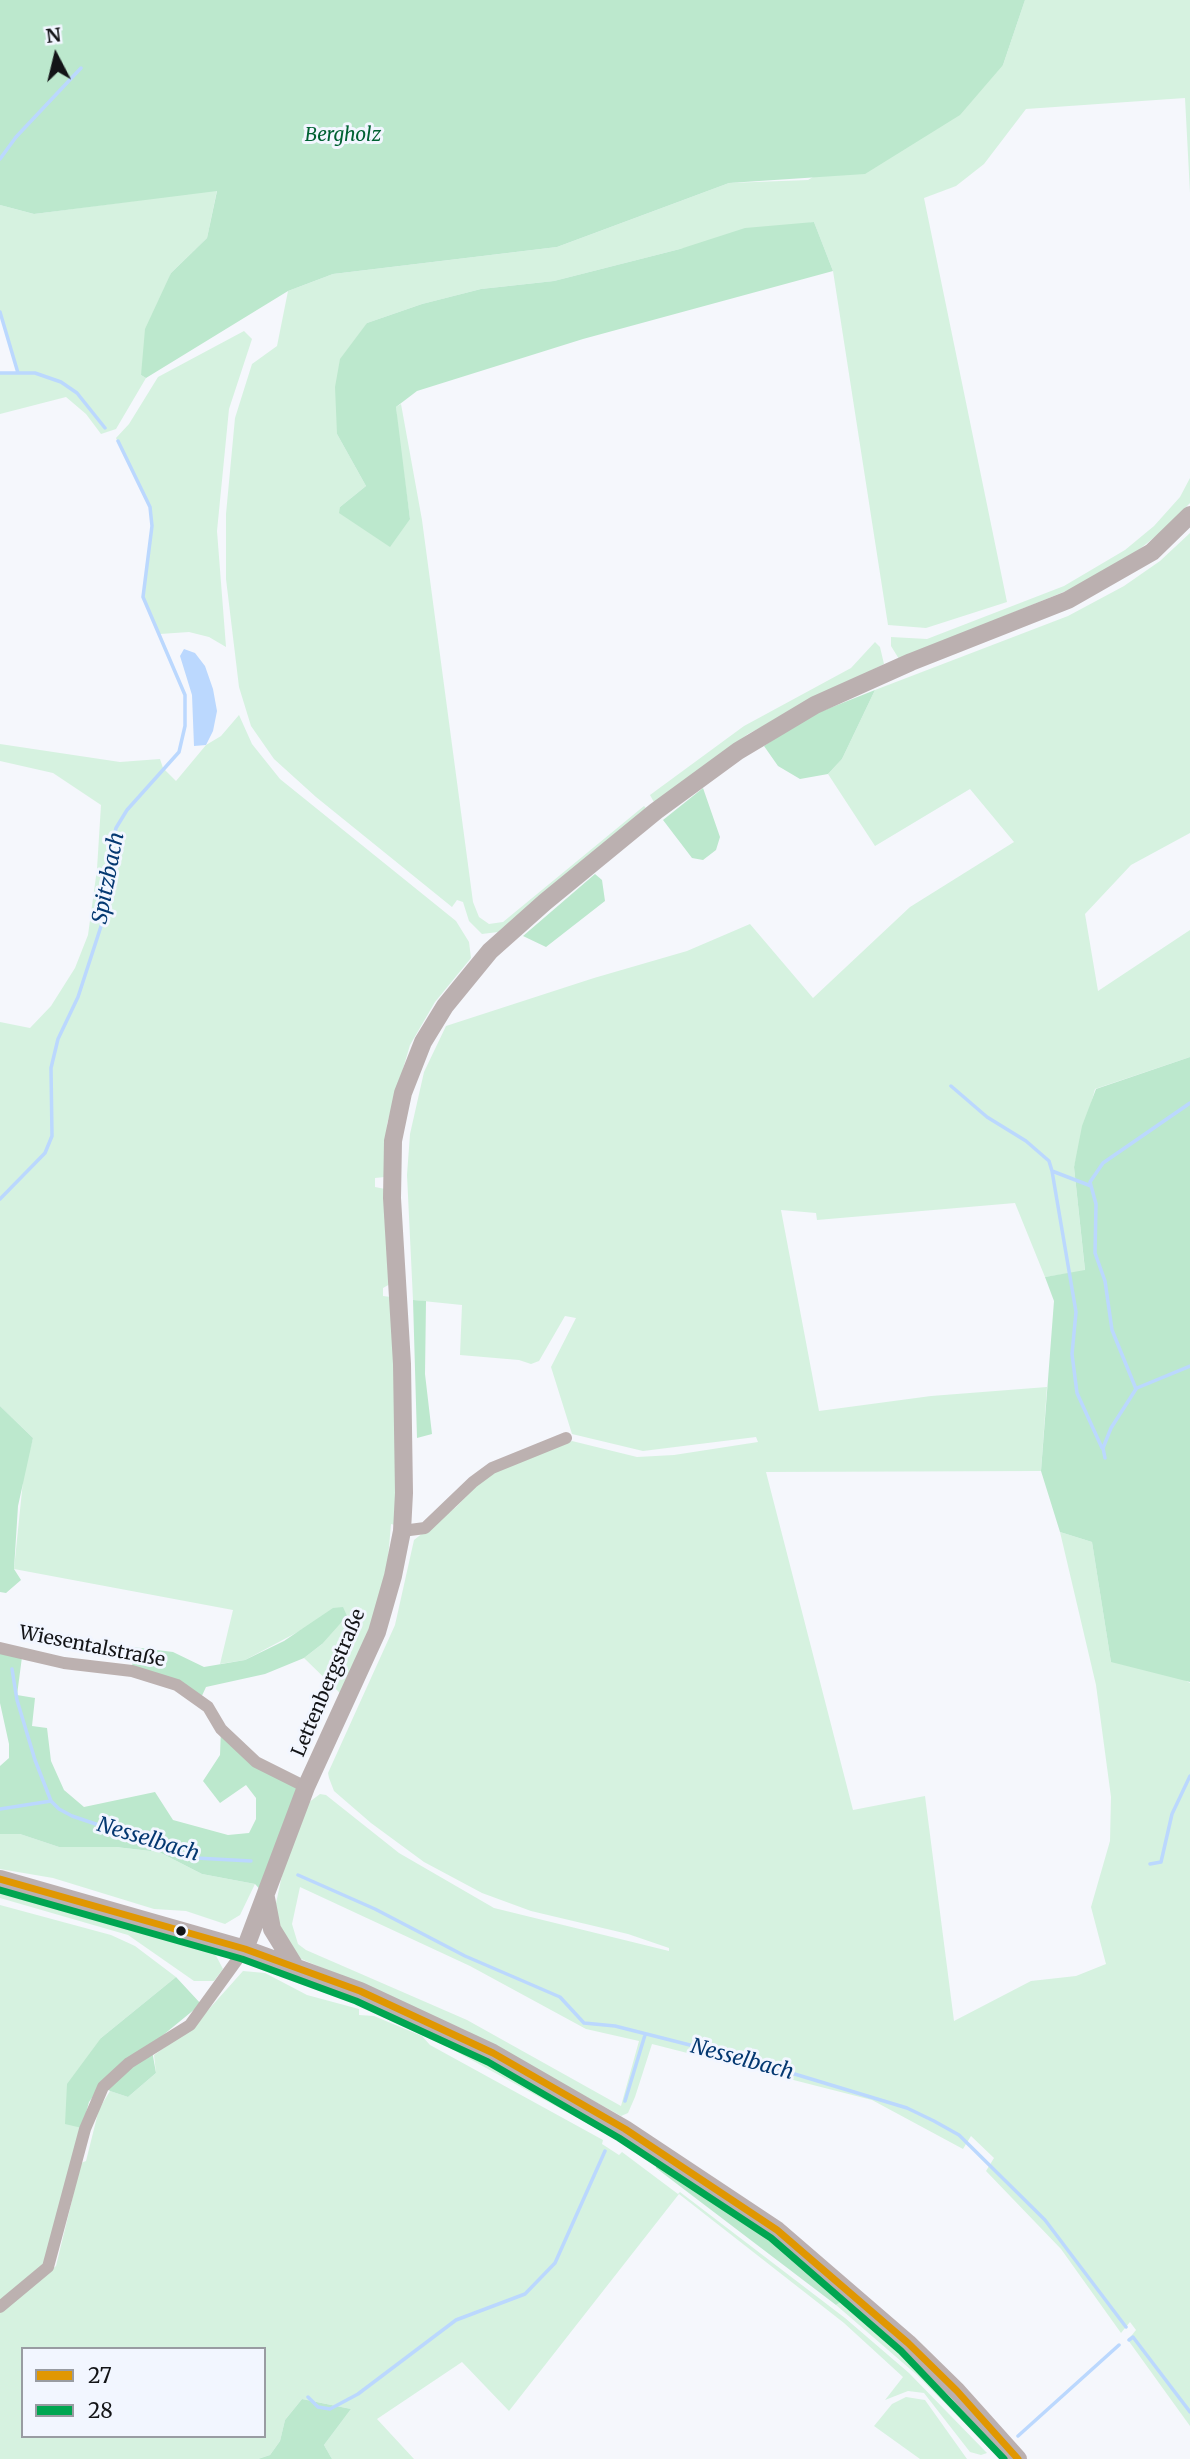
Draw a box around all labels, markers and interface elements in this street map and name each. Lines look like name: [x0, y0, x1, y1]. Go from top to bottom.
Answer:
north arrow: [21, 21, 91, 91]
text: N: [45, 22, 62, 48]
park label: Bergholz: [305, 125, 381, 147]
water label: Spitzbach: [88, 830, 130, 926]
street label: Lettenbergstraße: [288, 1606, 370, 1760]
street label: Wiesentalstraße: [17, 1622, 167, 1672]
water label: Nesselbach: [94, 1813, 202, 1867]
unlabelled marker: [174, 1924, 188, 1938]
water label: Nesselbach: [688, 2034, 796, 2086]
legend: [21, 2347, 266, 2438]
text: 27: [88, 2362, 112, 2389]
text: 28: [88, 2397, 113, 2424]

